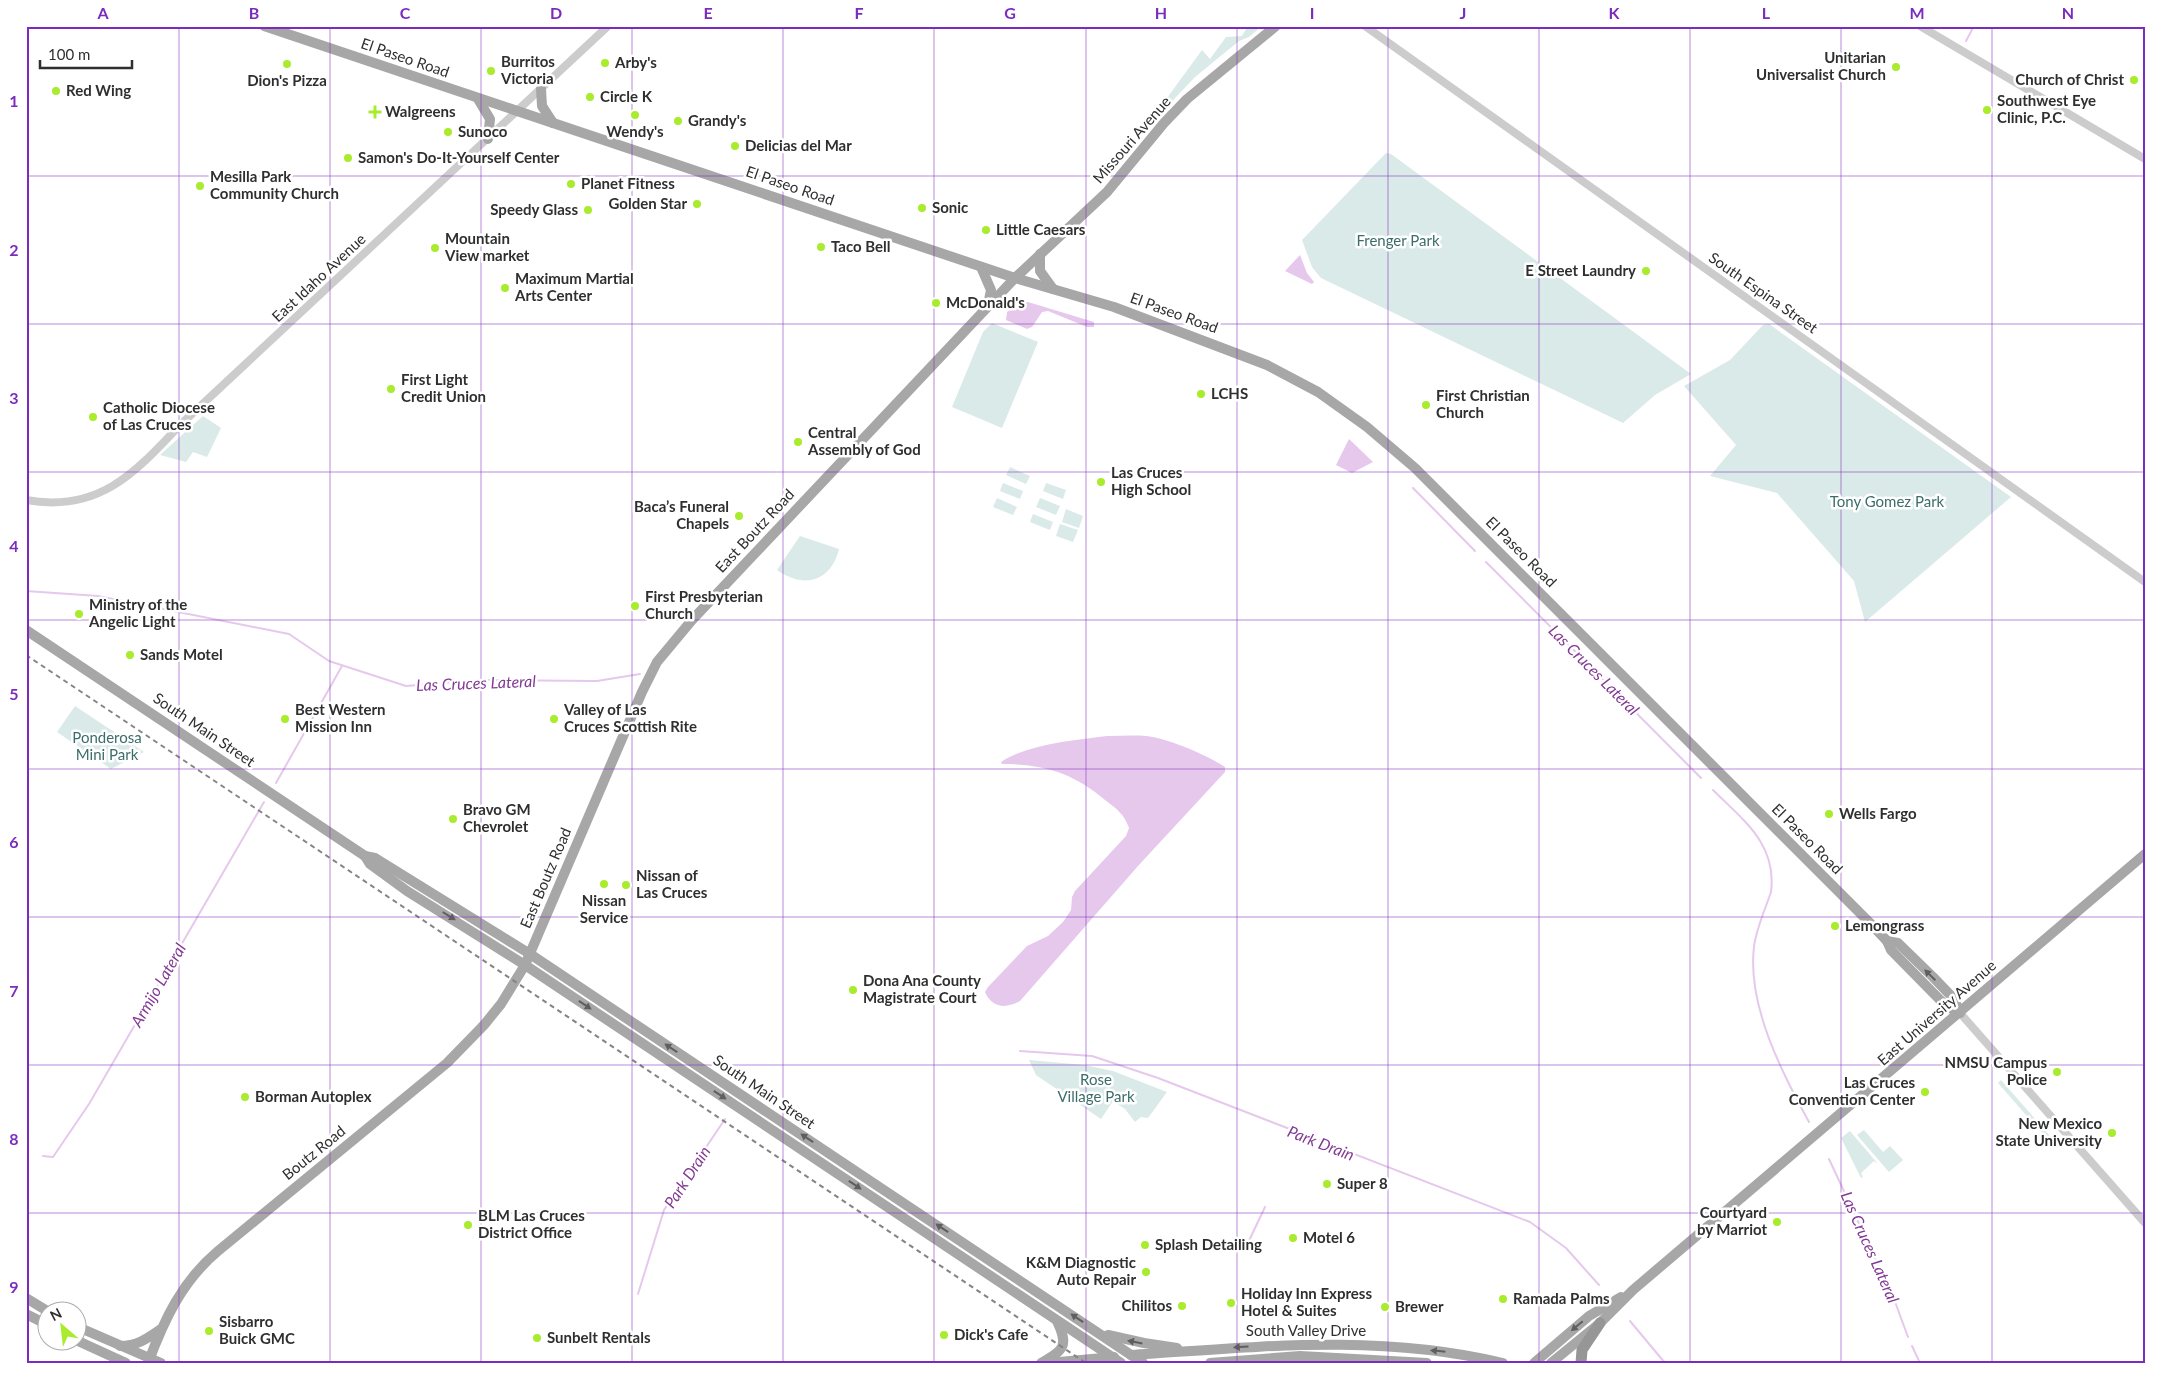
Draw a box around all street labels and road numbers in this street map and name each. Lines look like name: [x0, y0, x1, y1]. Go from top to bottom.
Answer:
street label: El Paseo Road: [359, 34, 452, 81]
street label: Missouri Avenue: [1089, 92, 1174, 187]
street label: El Paseo Road: [744, 162, 837, 209]
street label: East Idaho Avenue: [268, 229, 369, 325]
street label: South Espina Street: [1706, 248, 1822, 337]
street label: El Paseo Road: [1128, 288, 1221, 336]
street label: East Boutz Road: [711, 485, 797, 576]
street label: El Paseo Road: [1483, 512, 1561, 590]
street label: South Main Street: [150, 688, 259, 770]
street label: El Paseo Road: [1769, 799, 1847, 877]
street label: East Boutz Road: [516, 825, 574, 931]
street label: East University Avenue: [1873, 956, 1999, 1069]
street label: South Main Street: [710, 1050, 819, 1132]
street label: Boutz Road: [278, 1121, 348, 1183]
street label: South Valley Drive: [1246, 1321, 1366, 1339]

